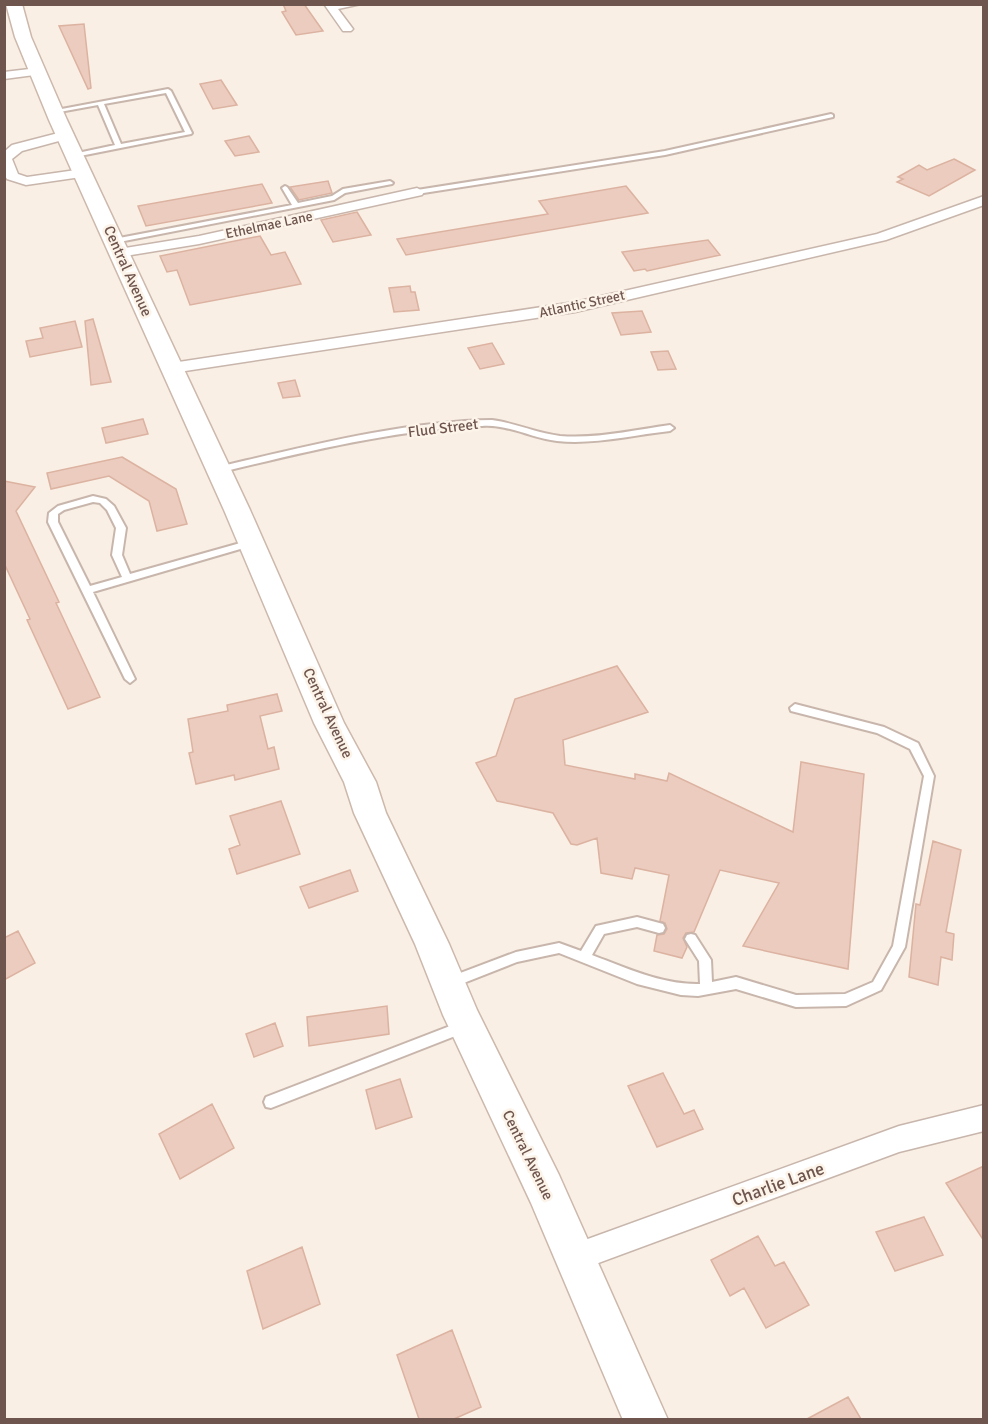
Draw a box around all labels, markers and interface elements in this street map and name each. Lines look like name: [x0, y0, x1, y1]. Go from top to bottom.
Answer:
street label: Ethelmae Lane: [224, 207, 314, 243]
street label: Central Avenue: [100, 223, 156, 319]
street label: Atlantic Street: [538, 287, 626, 321]
street label: Flud Street: [407, 415, 479, 441]
street label: Central Avenue: [299, 665, 357, 761]
street label: Central Avenue: [499, 1107, 557, 1203]
street label: Charlie Lane: [729, 1157, 827, 1211]

